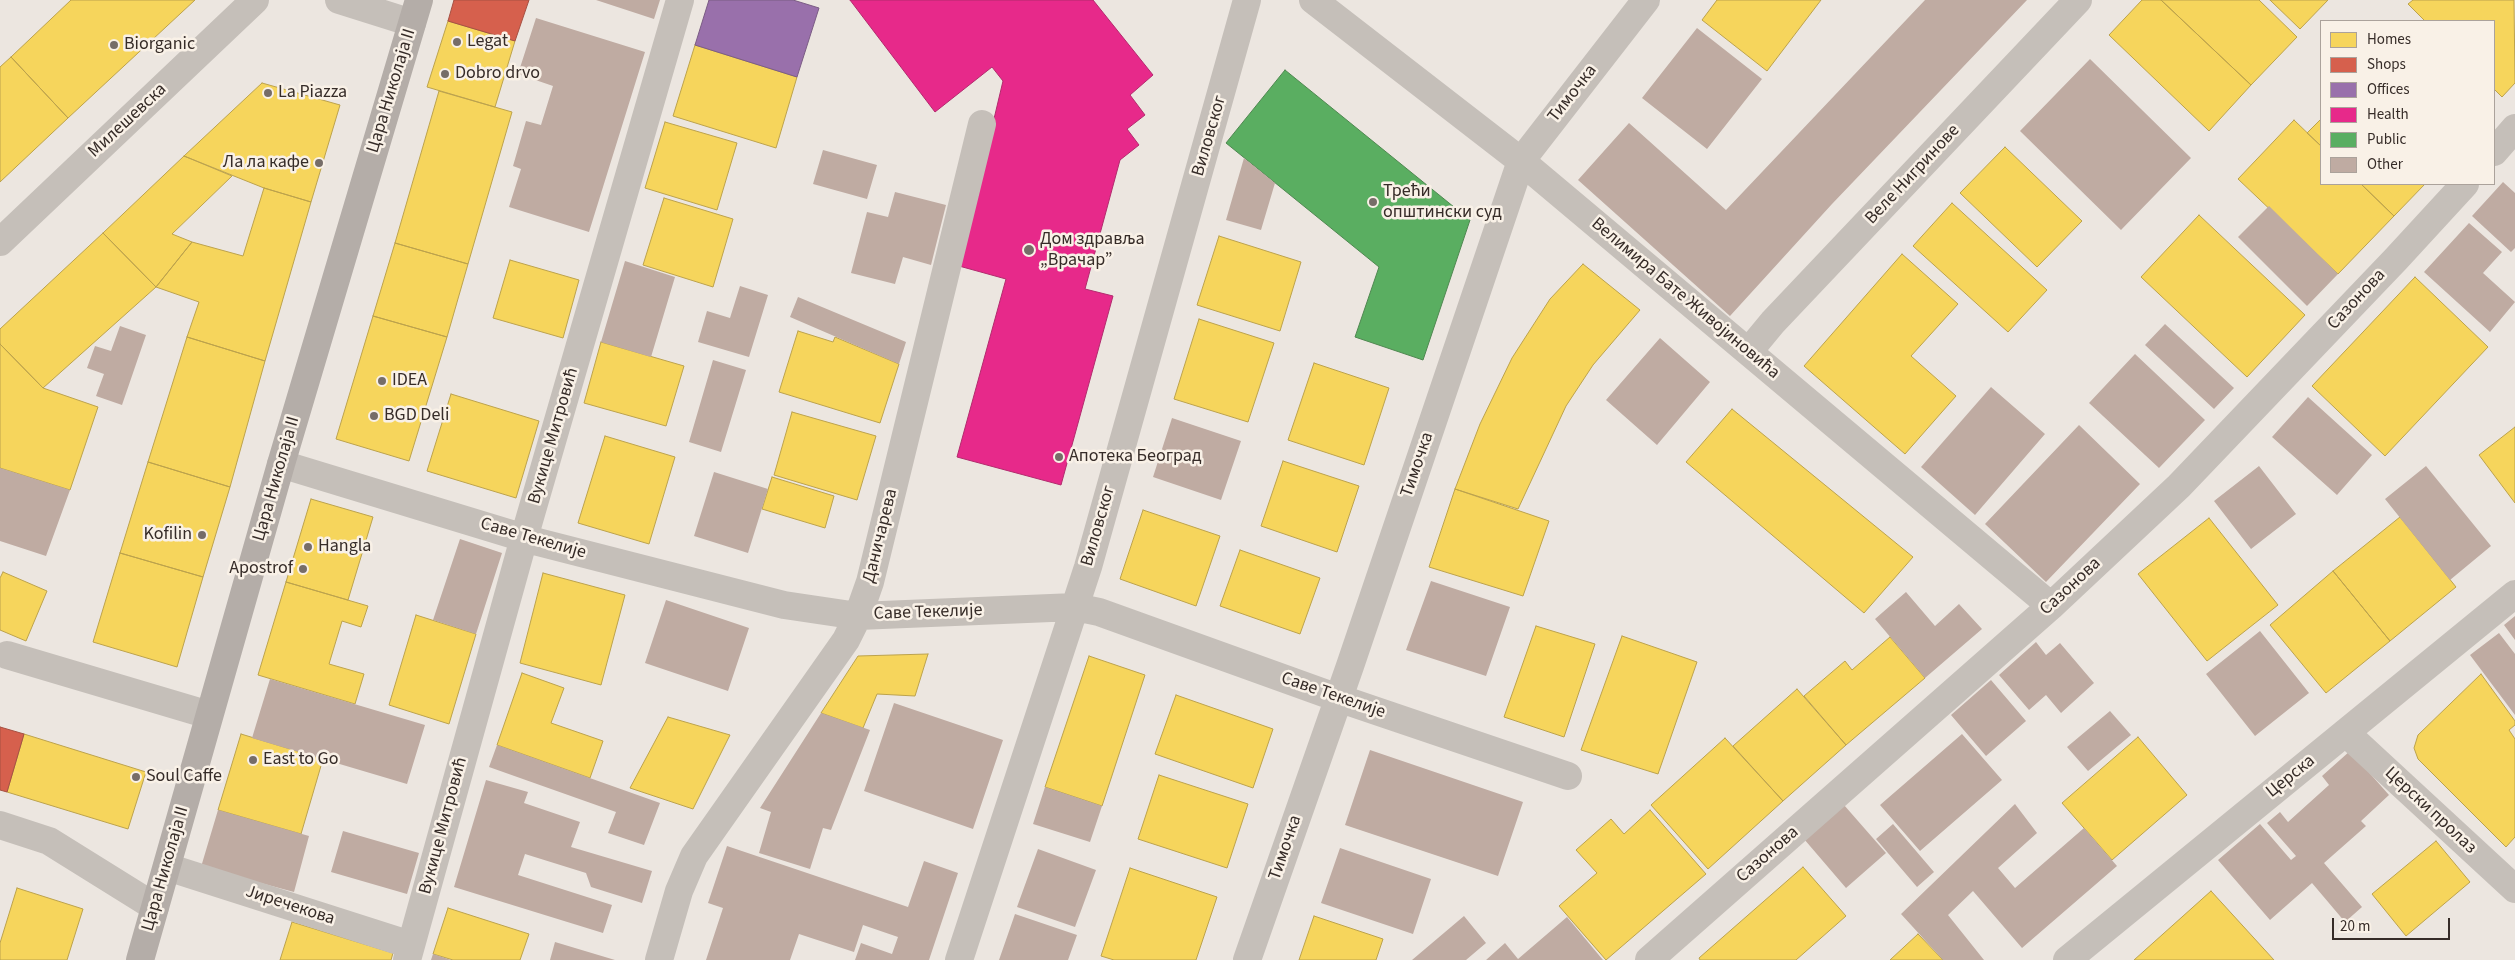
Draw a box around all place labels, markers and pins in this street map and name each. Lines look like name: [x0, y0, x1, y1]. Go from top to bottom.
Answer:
place label: Legat: [467, 31, 508, 53]
place label: Biorganic: [124, 34, 195, 56]
marker: Legat: [451, 36, 463, 48]
marker: Biorganic: [108, 39, 120, 51]
place label: Dobro drvo: [455, 63, 540, 85]
marker: Dobro drvo: [439, 68, 451, 80]
place label: La Piazza: [278, 82, 347, 104]
marker: La Piazza: [262, 87, 274, 99]
place label: Ла ла кафе: [223, 152, 309, 174]
marker: Ла ла кафе: [313, 157, 325, 169]
place label: Трећи општински суд: [1383, 181, 1502, 223]
marker: Трећи општински суд: [1367, 196, 1379, 208]
place label: Дом здравља „Врачар”: [1040, 229, 1145, 272]
marker: Дом здравља „Врачар”: [1022, 243, 1036, 257]
place label: IDEA: [392, 370, 427, 392]
marker: IDEA: [376, 375, 388, 387]
place label: BGD Deli: [384, 405, 449, 427]
marker: BGD Deli: [368, 410, 380, 422]
place label: Апотека Београд: [1069, 446, 1201, 468]
marker: Апотека Београд: [1053, 451, 1065, 463]
place label: Kofilin: [143, 524, 192, 546]
marker: Kofilin: [196, 529, 208, 541]
place label: Hangla: [318, 536, 371, 558]
marker: Hangla: [302, 541, 314, 553]
place label: Apostrof: [229, 558, 293, 580]
marker: Apostrof: [297, 563, 309, 575]
place label: East to Go: [263, 749, 338, 771]
marker: East to Go: [247, 754, 259, 766]
place label: Soul Caffe: [146, 766, 222, 788]
marker: Soul Caffe: [130, 771, 142, 783]

